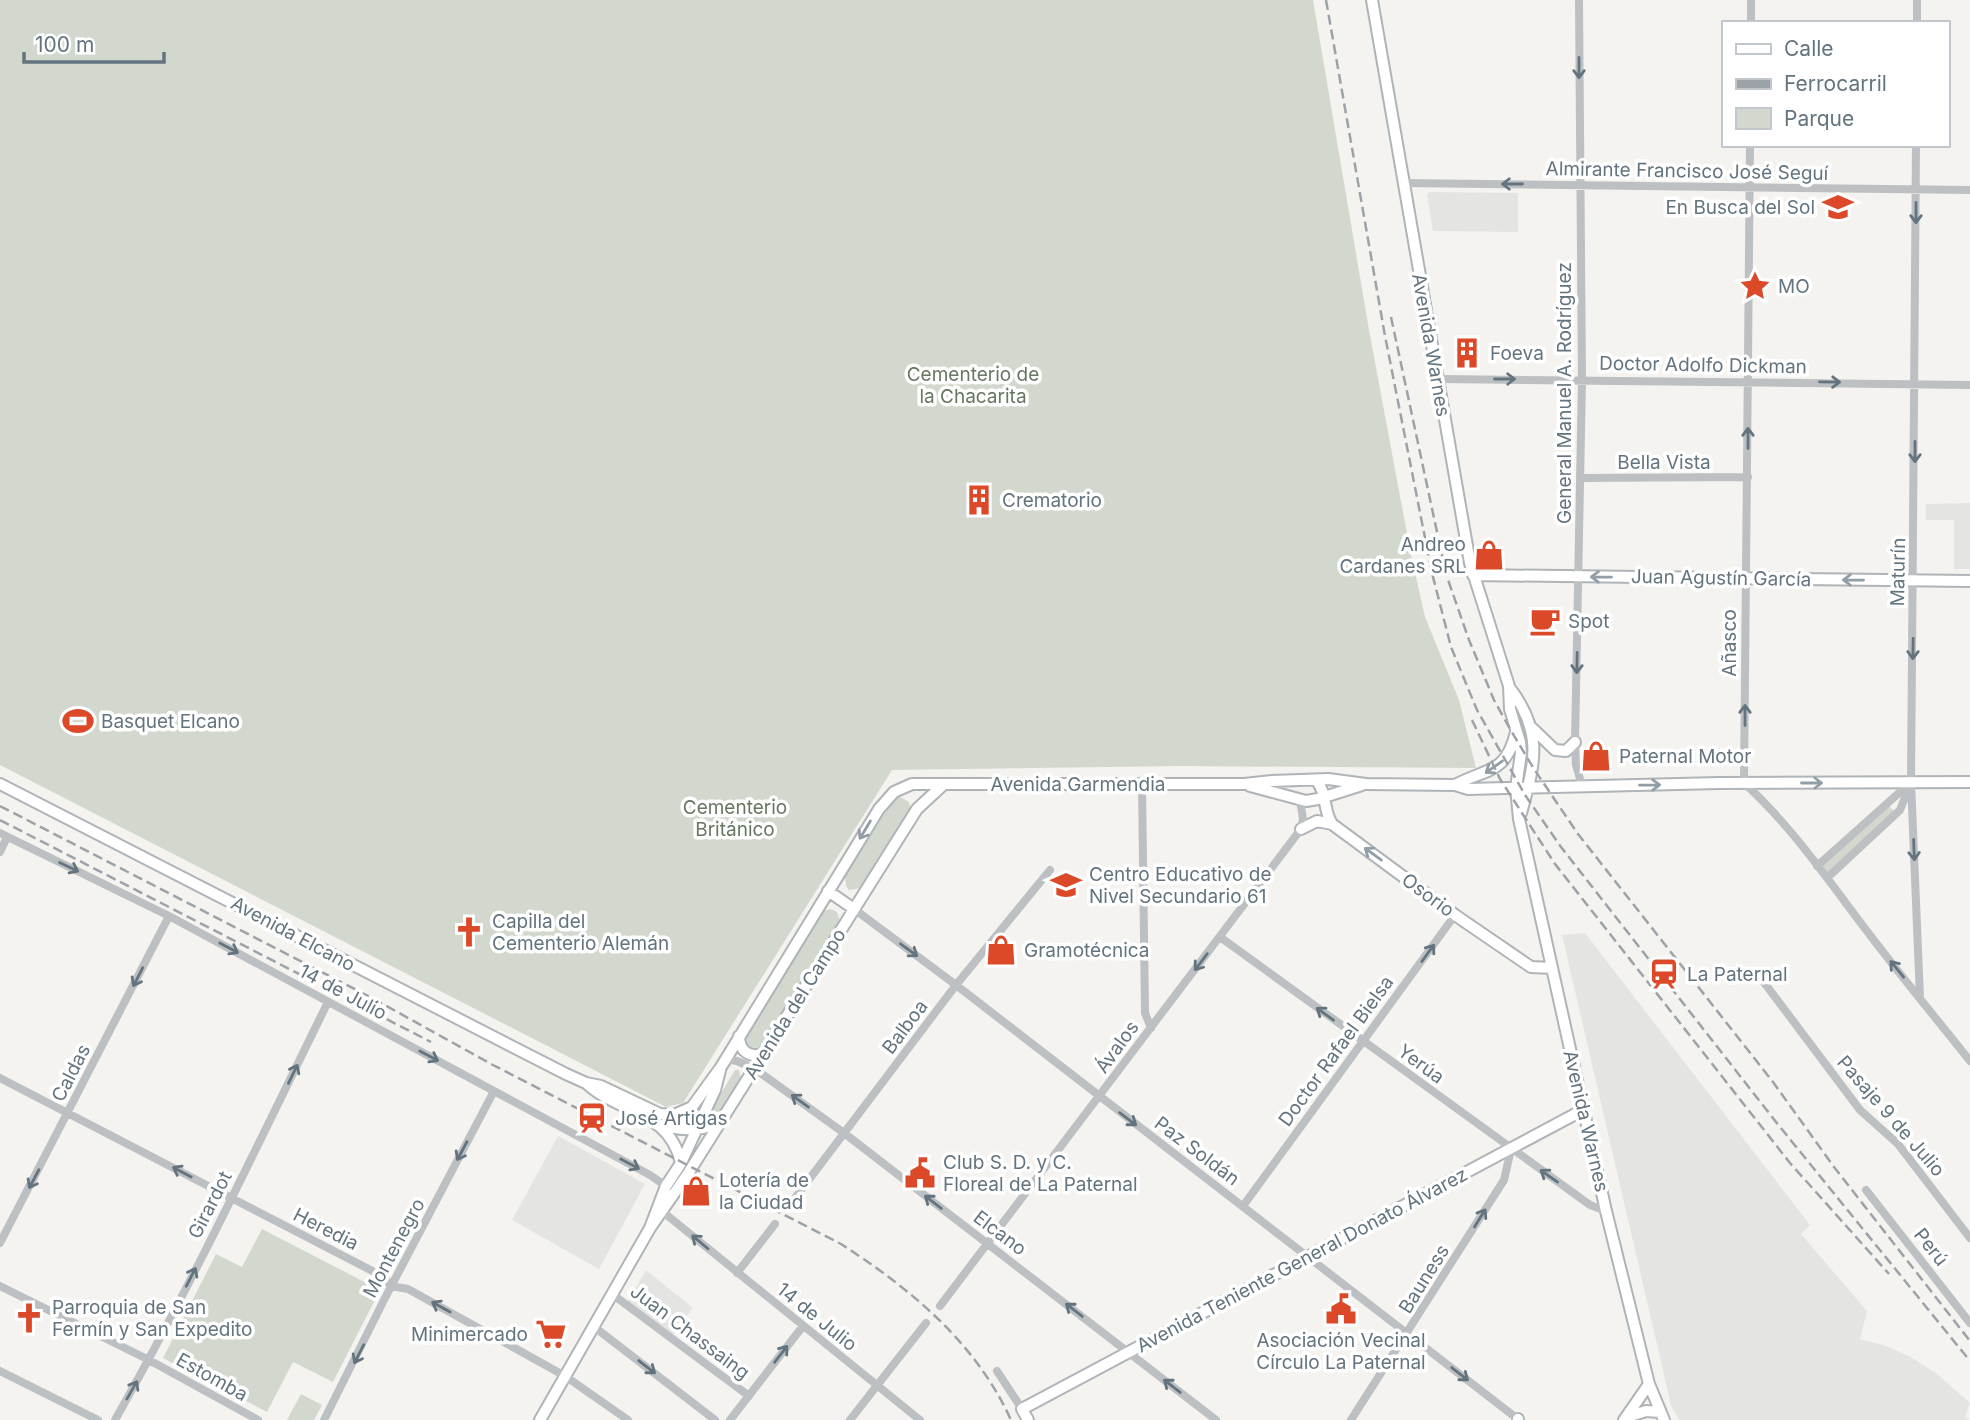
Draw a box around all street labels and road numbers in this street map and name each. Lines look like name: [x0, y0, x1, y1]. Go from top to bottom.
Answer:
street label: Almirante Francisco José Seguí: [1545, 157, 1829, 185]
street label: General Manuel A. Rodríguez: [1553, 262, 1576, 524]
street label: Avenida Warnes: [1407, 272, 1455, 418]
street label: Doctor Adolfo Dickman: [1599, 352, 1807, 378]
street label: Bella Vista: [1617, 451, 1711, 474]
street label: Maturín: [1886, 538, 1910, 606]
street label: Juan Agustín García: [1631, 565, 1811, 591]
street label: Añasco: [1718, 609, 1741, 677]
street label: Avenida Garmendia: [991, 773, 1165, 796]
street label: Osorio: [1397, 868, 1459, 922]
street label: Avenida Elcano: [227, 892, 359, 976]
street label: Avenida del Campo: [739, 924, 851, 1084]
street label: 14 de Julio: [295, 959, 391, 1025]
street label: Doctor Rafael Bielsa: [1274, 971, 1398, 1131]
street label: Balboa: [877, 995, 933, 1059]
street label: Ávalos: [1090, 1016, 1144, 1078]
street label: Caldas: [47, 1040, 95, 1106]
street label: Yerúa: [1393, 1040, 1449, 1088]
street label: Avenida Warnes: [1558, 1048, 1614, 1194]
street label: Pasaje 9 de Julio: [1832, 1051, 1950, 1181]
street label: Paz Soldán: [1150, 1112, 1244, 1190]
street label: Avenida Teniente General Donato Álvarez: [1132, 1162, 1471, 1357]
street label: Girardot: [183, 1167, 237, 1243]
street label: Montenegro: [358, 1194, 430, 1302]
street label: Heredia: [290, 1203, 362, 1255]
street label: Elcano: [969, 1206, 1031, 1260]
street label: Perú: [1909, 1224, 1953, 1270]
street label: Bauness: [1394, 1240, 1454, 1318]
street label: 14 de Julio: [772, 1278, 862, 1356]
street label: Juan Chassaing: [626, 1280, 754, 1384]
street label: Estomba: [172, 1348, 252, 1406]

